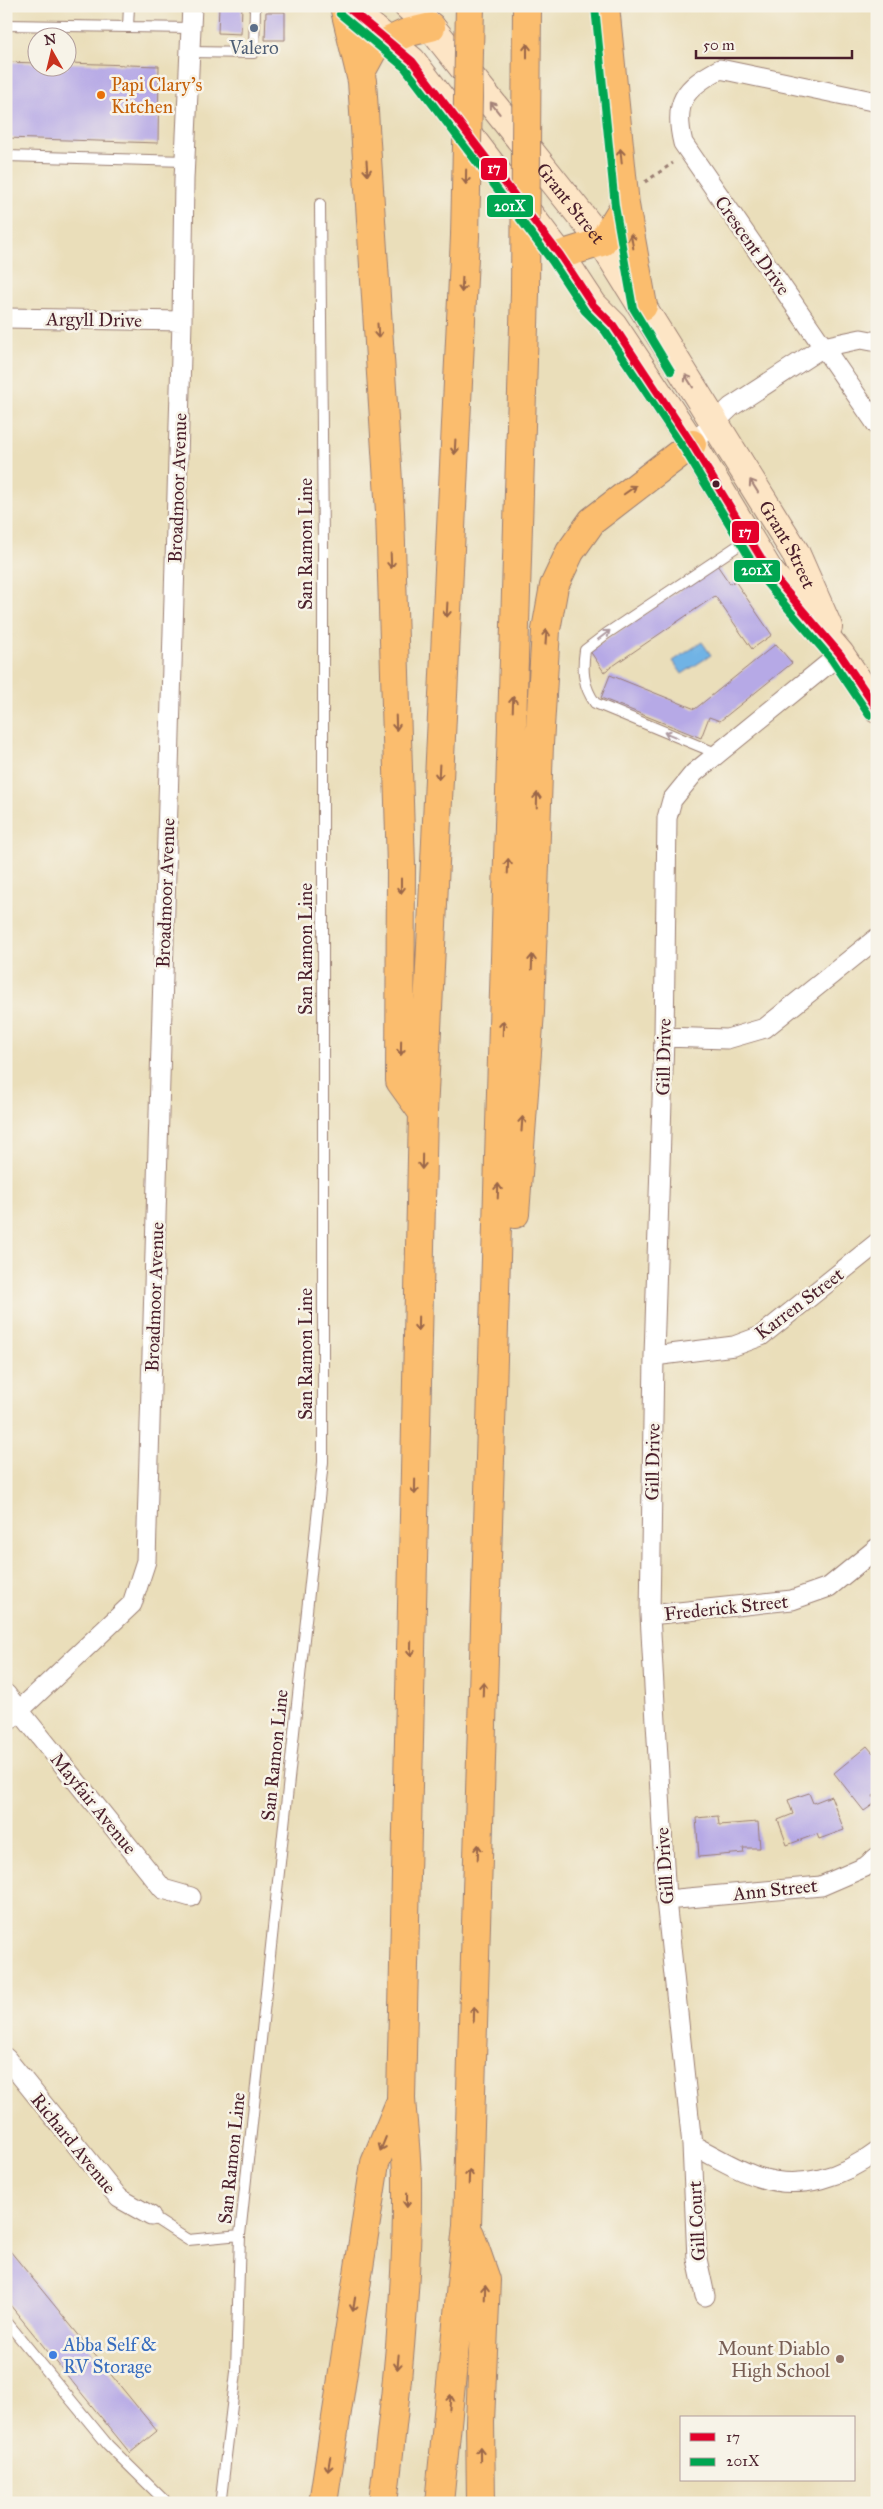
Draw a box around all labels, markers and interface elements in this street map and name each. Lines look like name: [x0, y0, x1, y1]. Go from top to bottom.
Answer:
marker: Valero: [248, 22, 260, 34]
north arrow: [28, 28, 78, 78]
scale bar: [696, 28, 852, 60]
text: N: [43, 30, 57, 49]
place label: Valero: [228, 36, 279, 59]
text: 50 m: [703, 36, 735, 54]
one-way arrow: [522, 43, 532, 59]
place label: Papi Clary's Kitchen: [111, 73, 202, 118]
marker: Papi Clary's Kitchen: [95, 89, 107, 101]
one-way arrow: [490, 102, 501, 115]
one-way arrow: [616, 148, 626, 164]
line badge: 17: [480, 157, 508, 181]
street label: Grant Street: [531, 158, 610, 249]
one-way arrow: [363, 160, 372, 176]
text: 17: [487, 160, 501, 177]
one-way arrow: [461, 169, 471, 185]
street label: Crescent Drive: [710, 191, 795, 299]
line badge: 201X: [486, 194, 534, 218]
text: 201X: [494, 198, 526, 215]
one-way arrow: [626, 233, 636, 249]
one-way arrow: [458, 277, 467, 293]
street label: Argyll Drive: [45, 307, 142, 333]
one-way arrow: [373, 322, 383, 338]
one-way arrow: [684, 374, 694, 388]
street label: Broadmoor Avenue: [163, 412, 192, 564]
one-way arrow: [450, 439, 459, 455]
street label: San Ramon Line: [294, 478, 317, 610]
unlabelled marker: [711, 479, 721, 489]
one-way arrow: [749, 480, 759, 494]
one-way arrow: [623, 485, 637, 495]
street label: Grant Street: [754, 496, 821, 592]
line badge: 17: [731, 520, 760, 544]
text: 17: [738, 524, 752, 541]
one-way arrow: [387, 552, 396, 568]
line badge: 201X: [733, 559, 781, 583]
text: 201X: [741, 562, 773, 579]
one-way arrow: [442, 601, 451, 617]
one-way arrow: [541, 630, 550, 646]
one-way arrow: [597, 630, 611, 640]
one-way arrow: [508, 696, 517, 712]
one-way arrow: [392, 715, 401, 731]
one-way arrow: [664, 730, 679, 739]
one-way arrow: [435, 764, 444, 780]
one-way arrow: [533, 792, 542, 808]
street label: Broadmoor Avenue: [151, 817, 180, 969]
one-way arrow: [503, 858, 513, 874]
one-way arrow: [396, 877, 406, 893]
street label: San Ramon Line: [294, 883, 317, 1015]
one-way arrow: [527, 954, 536, 970]
street label: Gill Drive: [651, 1018, 676, 1096]
one-way arrow: [498, 1021, 508, 1037]
one-way arrow: [396, 1040, 406, 1056]
one-way arrow: [517, 1116, 526, 1132]
one-way arrow: [417, 1153, 427, 1169]
one-way arrow: [494, 1183, 503, 1199]
street label: Broadmoor Avenue: [140, 1221, 169, 1373]
street label: Karren Street: [750, 1262, 848, 1344]
street label: San Ramon Line: [294, 1288, 317, 1420]
one-way arrow: [413, 1316, 423, 1332]
street label: Gill Drive: [640, 1423, 665, 1501]
one-way arrow: [410, 1478, 419, 1494]
street label: Frederick Street: [663, 1590, 790, 1625]
one-way arrow: [406, 1640, 416, 1657]
one-way arrow: [479, 1682, 488, 1698]
street label: San Ramon Line: [256, 1688, 293, 1822]
street label: Mayfair Avenue: [46, 1748, 142, 1859]
street label: Gill Drive: [650, 1826, 679, 1905]
one-way arrow: [474, 1844, 483, 1860]
street label: Ann Street: [731, 1874, 819, 1905]
one-way arrow: [469, 2006, 478, 2022]
street label: Richard Avenue: [26, 2088, 121, 2198]
street label: San Ramon Line: [213, 2091, 250, 2225]
one-way arrow: [377, 2136, 387, 2151]
one-way arrow: [464, 2169, 473, 2185]
street label: Gill Court: [683, 2180, 710, 2262]
one-way arrow: [402, 2192, 412, 2208]
one-way arrow: [481, 2284, 490, 2300]
one-way arrow: [348, 2295, 358, 2311]
place label: Abba Self & RV Storage: [62, 2333, 157, 2379]
place label: Mount Diablo High School: [718, 2337, 831, 2383]
marker: Abba Self & RV Storage: [47, 2349, 59, 2361]
marker: Mount Diablo High School: [834, 2353, 846, 2365]
one-way arrow: [394, 2354, 403, 2370]
one-way arrow: [446, 2394, 455, 2410]
legend: [680, 2416, 856, 2482]
text: 17: [726, 2428, 740, 2446]
one-way arrow: [476, 2446, 485, 2462]
text: 201X: [726, 2452, 760, 2470]
one-way arrow: [324, 2456, 334, 2472]

